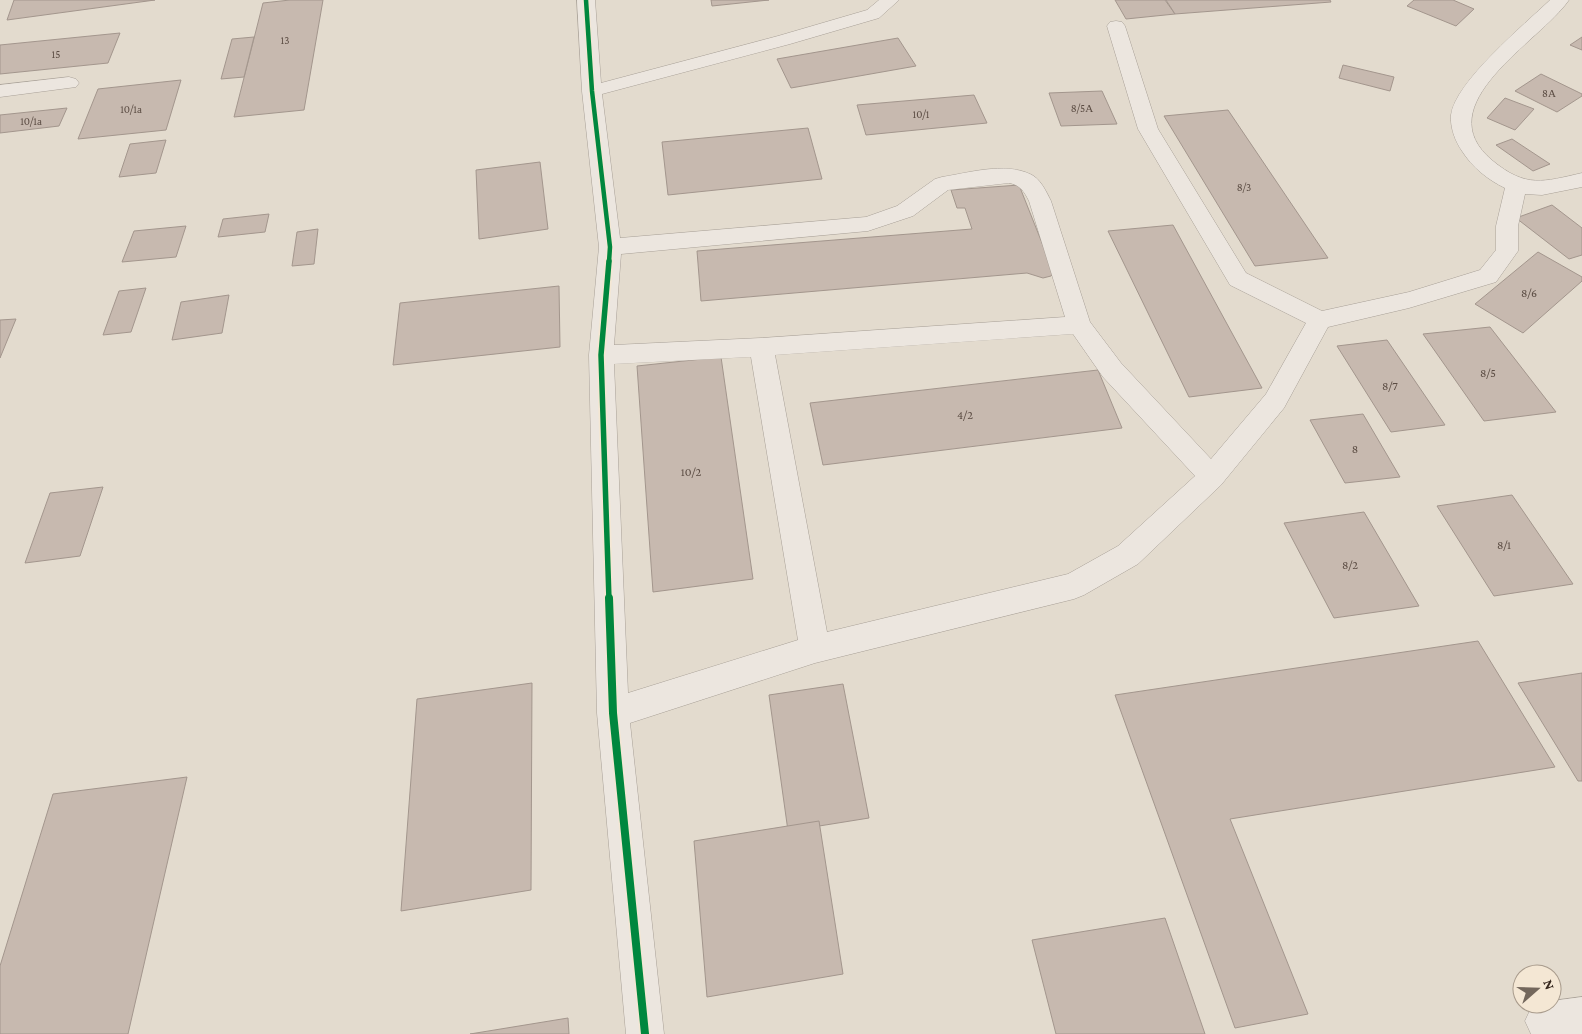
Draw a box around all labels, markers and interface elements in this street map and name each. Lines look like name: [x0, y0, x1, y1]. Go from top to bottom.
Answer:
house number: 13: [281, 34, 289, 46]
house number: 15: [52, 48, 60, 60]
house number: 8А: [1542, 87, 1556, 99]
house number: 8/5А: [1071, 102, 1093, 114]
house number: 10/1а: [120, 103, 142, 115]
house number: 10/1: [913, 108, 930, 120]
house number: 10/1а: [20, 115, 42, 127]
house number: 8/3: [1237, 181, 1251, 193]
house number: 8/6: [1521, 286, 1537, 300]
house number: 8/5: [1480, 366, 1496, 380]
house number: 8/7: [1382, 379, 1398, 393]
house number: 4/2: [957, 408, 973, 422]
house number: 8: [1352, 442, 1358, 456]
house number: 10/2: [681, 465, 701, 479]
house number: 8/1: [1497, 538, 1511, 552]
house number: 8/2: [1342, 558, 1358, 572]
north arrow: [1512, 964, 1562, 1014]
text: N: [1540, 977, 1559, 992]

